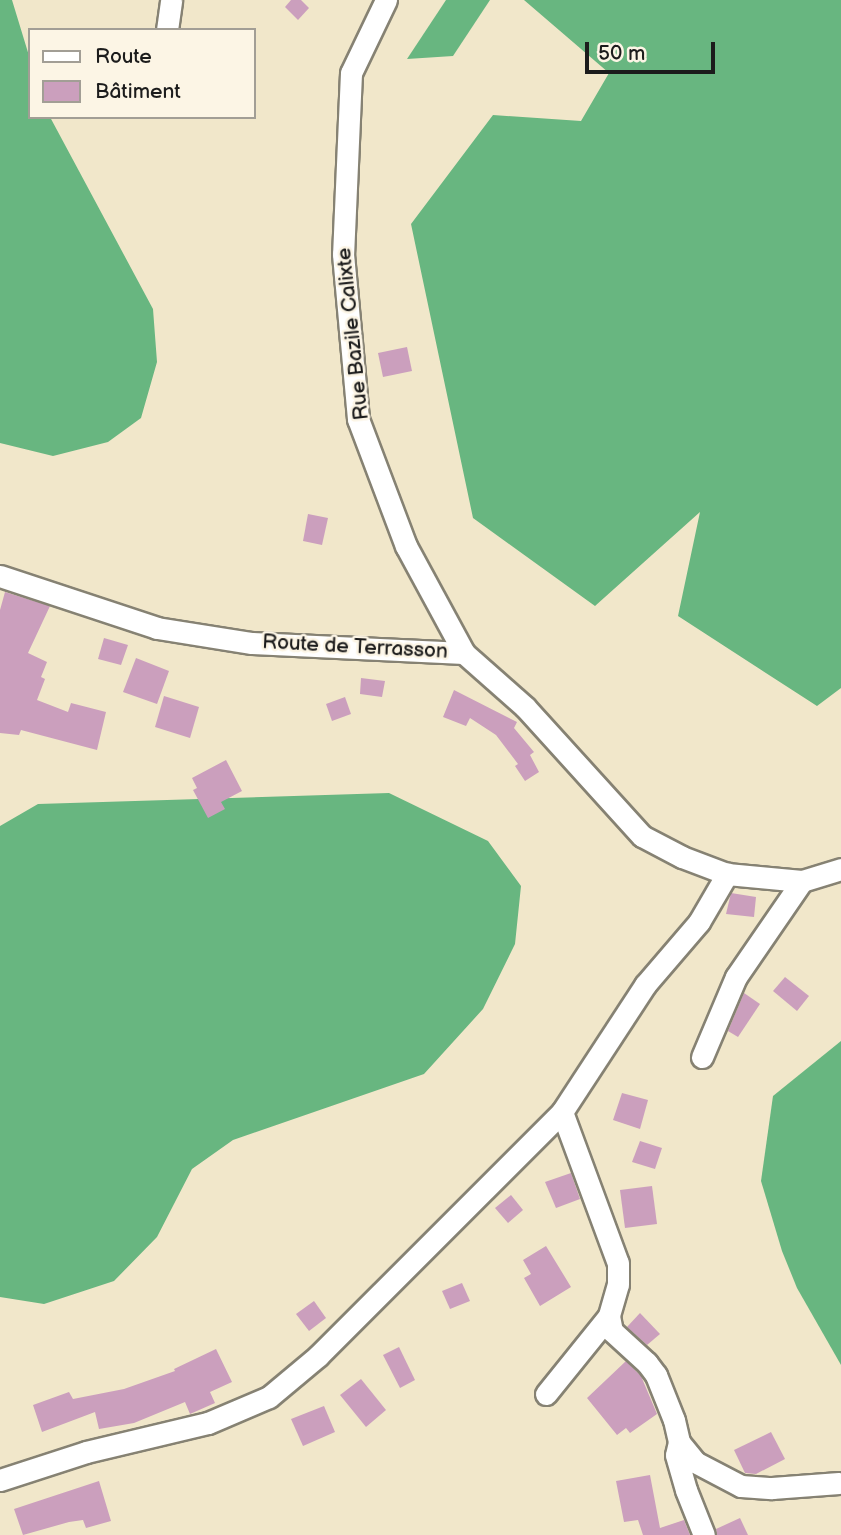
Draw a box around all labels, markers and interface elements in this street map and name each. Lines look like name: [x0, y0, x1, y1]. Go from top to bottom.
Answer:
legend: [28, 28, 256, 119]
scale bar: [589, 28, 718, 72]
text: 50 m: [598, 41, 645, 66]
text: Route: [95, 44, 152, 69]
text: Bâtiment: [95, 79, 181, 104]
street label: Rue Bazile Calixte: [331, 247, 375, 421]
street label: Route de Terrasson: [261, 630, 449, 664]

